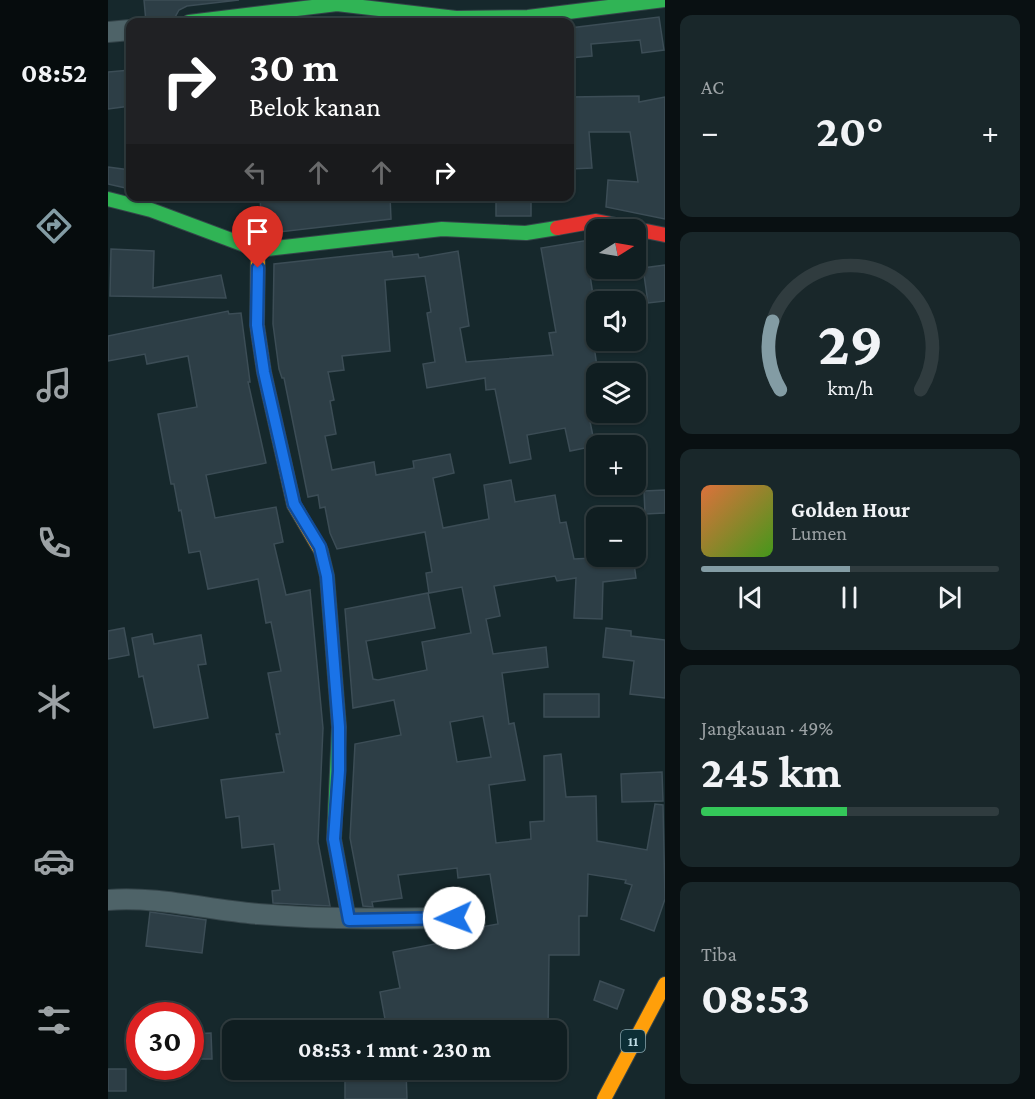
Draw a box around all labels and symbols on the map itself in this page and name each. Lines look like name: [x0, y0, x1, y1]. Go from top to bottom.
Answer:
pin: [232, 206, 283, 268]
north arrow: [586, 219, 646, 279]
position arrow: [422, 886, 486, 950]
speed limit sign: 30: [126, 1002, 204, 1080]
road number: 11: [621, 1030, 645, 1052]

